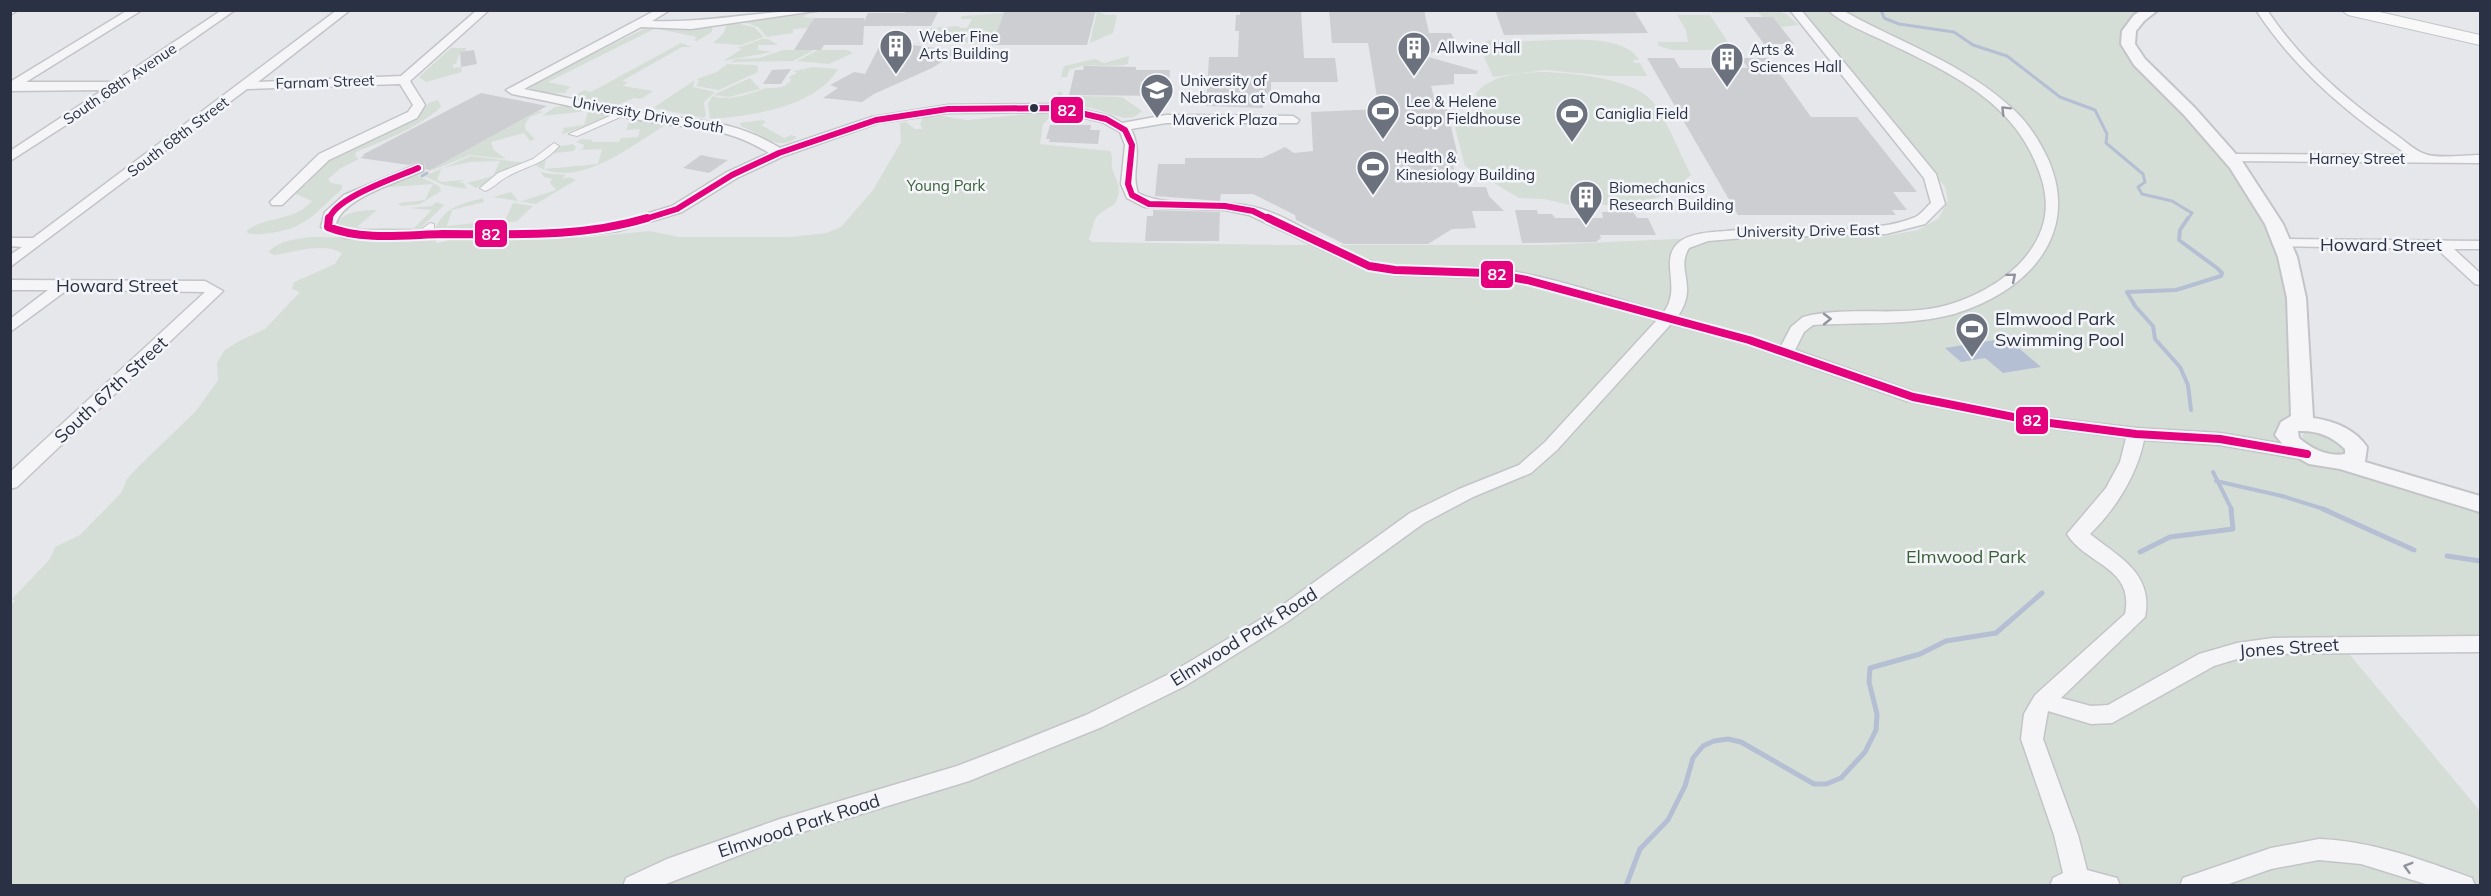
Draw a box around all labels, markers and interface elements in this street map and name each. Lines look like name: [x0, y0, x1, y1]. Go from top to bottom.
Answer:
place label: Weber Fine Arts Building: [919, 27, 1009, 63]
building icon: Weber Fine Arts Building: [878, 28, 914, 75]
building icon: Allwine Hall: [1396, 30, 1432, 77]
place label: Allwine Hall: [1437, 38, 1520, 57]
street label: South 68th Avenue: [59, 39, 180, 129]
place label: Arts & Sciences Hall: [1750, 40, 1842, 76]
building icon: Arts & Sciences Hall: [1709, 41, 1745, 88]
street label: Farnam Street: [275, 70, 375, 93]
place label: University of Nebraska at Omaha: [1180, 71, 1320, 107]
school or university icon: University of Nebraska at Omaha: [1139, 72, 1175, 119]
street label: South 68th Street: [123, 92, 232, 181]
street label: University Drive South: [571, 92, 725, 137]
place label: Lee & Helene Sapp Fieldhouse: [1406, 92, 1521, 128]
sports icon: Lee & Helene Sapp Fieldhouse: [1365, 93, 1401, 140]
line badge: 82: [1050, 96, 1084, 124]
sports icon: Caniglia Field: [1554, 96, 1590, 143]
text: 82: [1057, 100, 1077, 120]
unlabelled marker: [1028, 102, 1040, 114]
place label: Caniglia Field: [1595, 104, 1688, 123]
one-way arrow: [2002, 107, 2013, 118]
street label: Maverick Plaza: [1173, 110, 1277, 129]
place label: Health & Kinesiology Building: [1396, 148, 1535, 184]
sports icon: Health & Kinesiology Building: [1355, 149, 1391, 196]
street label: Harney Street: [2309, 149, 2405, 168]
park label: Young Park: [906, 176, 986, 195]
place label: Biomechanics Research Building: [1609, 178, 1734, 214]
building icon: Biomechanics Research Building: [1568, 179, 1604, 226]
line badge: 82: [474, 219, 508, 248]
street label: University Drive East: [1736, 220, 1880, 241]
text: 82: [481, 224, 501, 244]
street label: Howard Street: [2320, 233, 2442, 256]
line badge: 82: [1480, 260, 1514, 289]
text: 82: [1487, 264, 1507, 284]
one-way arrow: [2005, 273, 2016, 284]
street label: Howard Street: [56, 274, 178, 297]
place label: Elmwood Park Swimming Pool: [1995, 307, 2124, 351]
sports icon: Elmwood Park Swimming Pool: [1954, 311, 1990, 358]
one-way arrow: [1822, 313, 1831, 325]
street label: South 67th Street: [49, 331, 172, 448]
line badge: 82: [2015, 406, 2049, 435]
text: 82: [2022, 410, 2042, 430]
park label: Elmwood Park: [1906, 545, 2027, 568]
street label: Elmwood Park Road: [1166, 582, 1321, 691]
street label: Jones Street: [2238, 633, 2340, 662]
street label: Elmwood Park Road: [715, 788, 883, 863]
one-way arrow: [2403, 862, 2413, 875]

